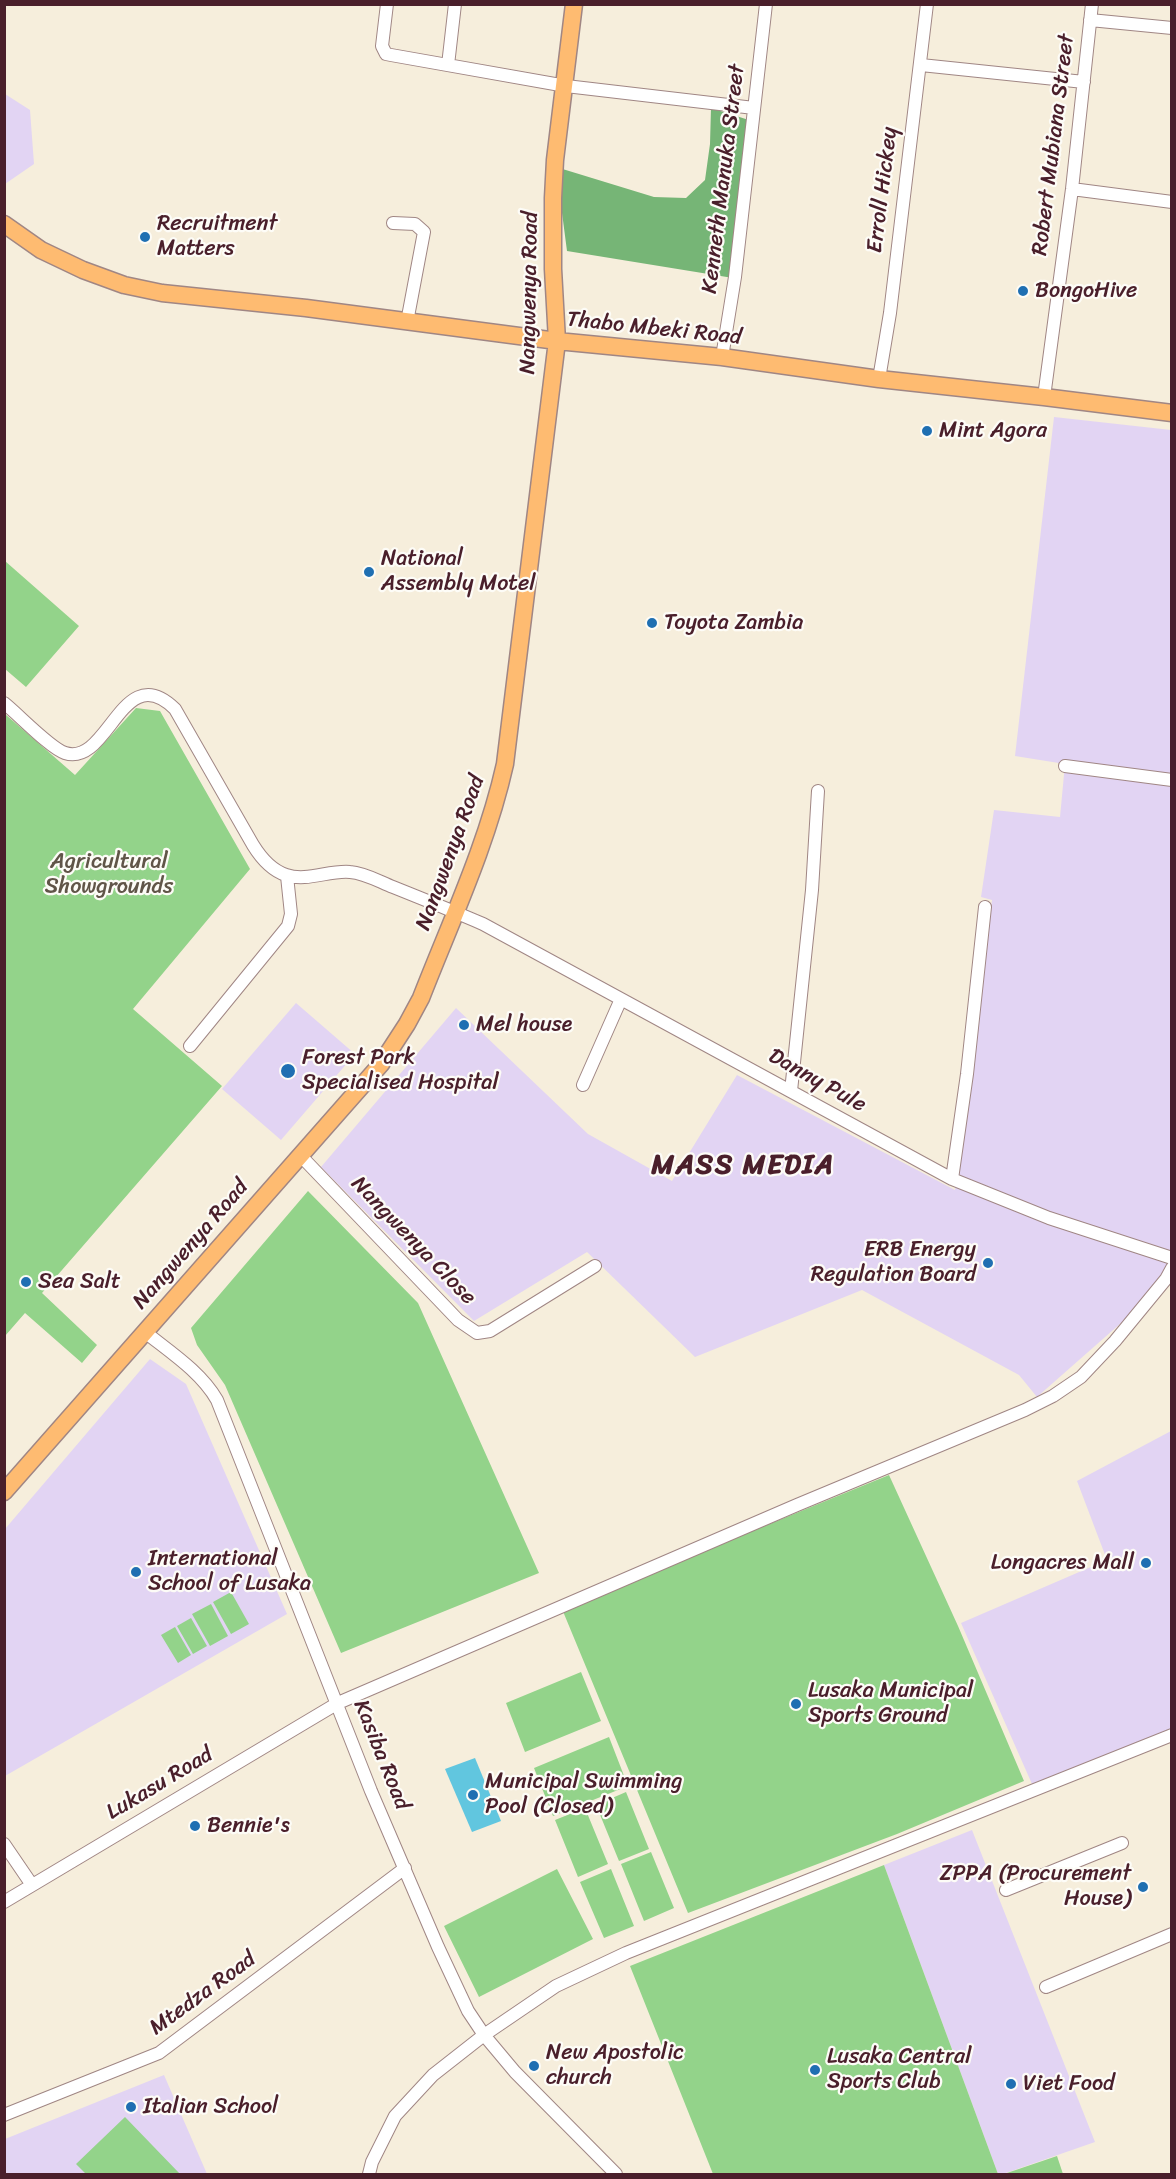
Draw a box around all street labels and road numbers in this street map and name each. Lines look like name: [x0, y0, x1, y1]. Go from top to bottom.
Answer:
street label: Robert Mubiana Street: [1027, 33, 1081, 257]
street label: Kenneth Manuka Street: [697, 63, 751, 295]
street label: Erroll Hickey: [862, 126, 904, 254]
street label: Nangwenya Road: [515, 211, 545, 375]
street label: Thabo Mbeki Road: [565, 307, 743, 351]
street label: Nangwenya Road: [411, 772, 491, 934]
street label: Danny Pule: [764, 1043, 870, 1119]
street label: Nangwenya Close: [345, 1171, 481, 1311]
street label: Nangwenya Road: [128, 1175, 254, 1315]
street label: Kasiba Road: [347, 1696, 415, 1814]
street label: Lukasu Road: [102, 1742, 218, 1826]
street label: Mtedza Road: [145, 1947, 261, 2041]

